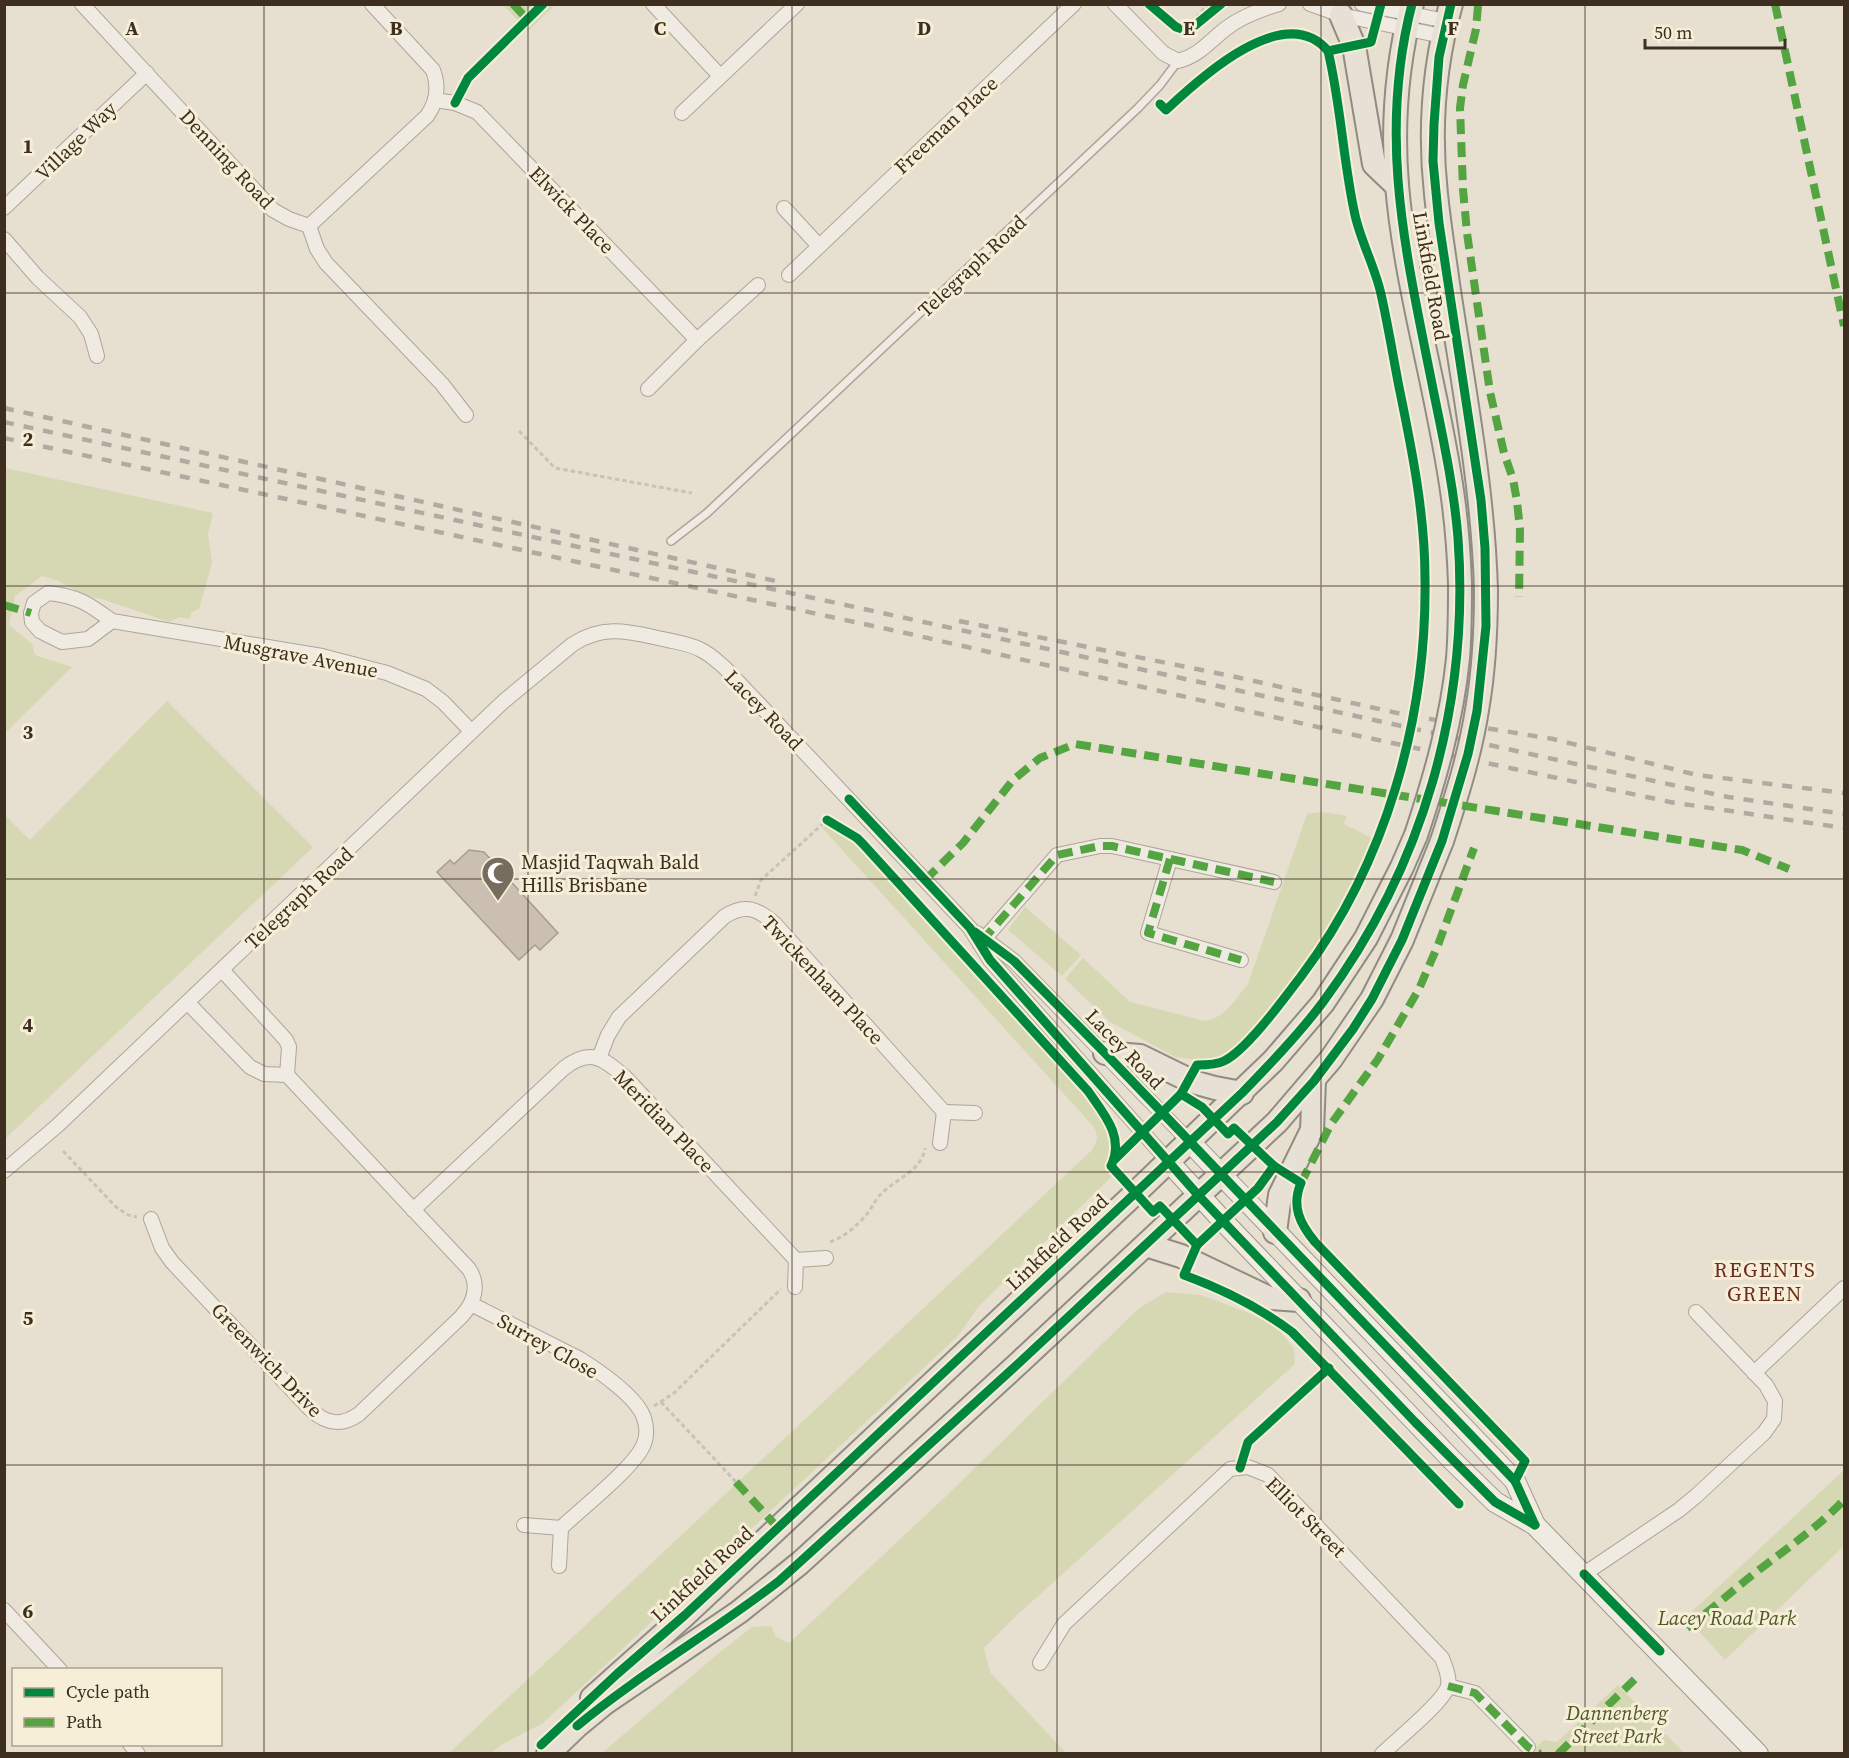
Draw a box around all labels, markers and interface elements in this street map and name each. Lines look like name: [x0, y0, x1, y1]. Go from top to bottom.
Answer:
scale bar: [1645, 12, 1784, 50]
text: A: [125, 14, 139, 42]
text: B: [389, 14, 403, 42]
text: C: [654, 14, 666, 42]
text: D: [917, 14, 931, 42]
text: E: [1183, 14, 1195, 42]
text: F: [1447, 14, 1459, 42]
text: 50 m: [1654, 20, 1692, 45]
street label: Freeman Place: [888, 70, 1004, 180]
street label: Village Way: [29, 95, 123, 187]
street label: Denning Road: [173, 103, 281, 215]
text: 1: [23, 132, 33, 160]
street label: Elwick Place: [523, 160, 621, 260]
street label: Telegraph Road: [912, 208, 1033, 324]
street label: Linkfield Road: [1406, 209, 1456, 343]
text: 2: [23, 425, 34, 453]
street label: Musgrave Avenue: [221, 627, 381, 685]
street label: Lacey Road: [718, 664, 810, 757]
text: 3: [23, 718, 34, 746]
street label: Telegraph Road: [239, 840, 360, 956]
place label: Masjid Taqwah Bald Hills Brisbane: [521, 848, 700, 899]
mosque icon: Masjid Taqwah Bald Hills Brisbane: [480, 855, 516, 902]
street label: Twickenham Place: [756, 909, 890, 1051]
street label: Lacey Road: [1079, 1003, 1171, 1096]
text: 4: [23, 1011, 34, 1039]
street label: Meridian Place: [607, 1063, 721, 1179]
street label: Linkfield Road: [1000, 1187, 1115, 1297]
district label: REGENTS GREEN: [1714, 1255, 1816, 1308]
street label: Greenwich Drive: [205, 1297, 329, 1423]
text: 5: [23, 1304, 34, 1332]
street label: Surrey Close: [492, 1307, 604, 1385]
street label: Elliot Street: [1259, 1470, 1353, 1564]
street label: Linkfield Road: [645, 1519, 760, 1629]
text: 6: [23, 1597, 34, 1625]
park label: Lacey Road Park: [1657, 1604, 1797, 1632]
legend: [12, 1668, 222, 1746]
text: Cycle path: [66, 1679, 150, 1704]
park label: Dannenberg Street Park: [1565, 1699, 1669, 1750]
text: Path: [66, 1709, 103, 1734]

